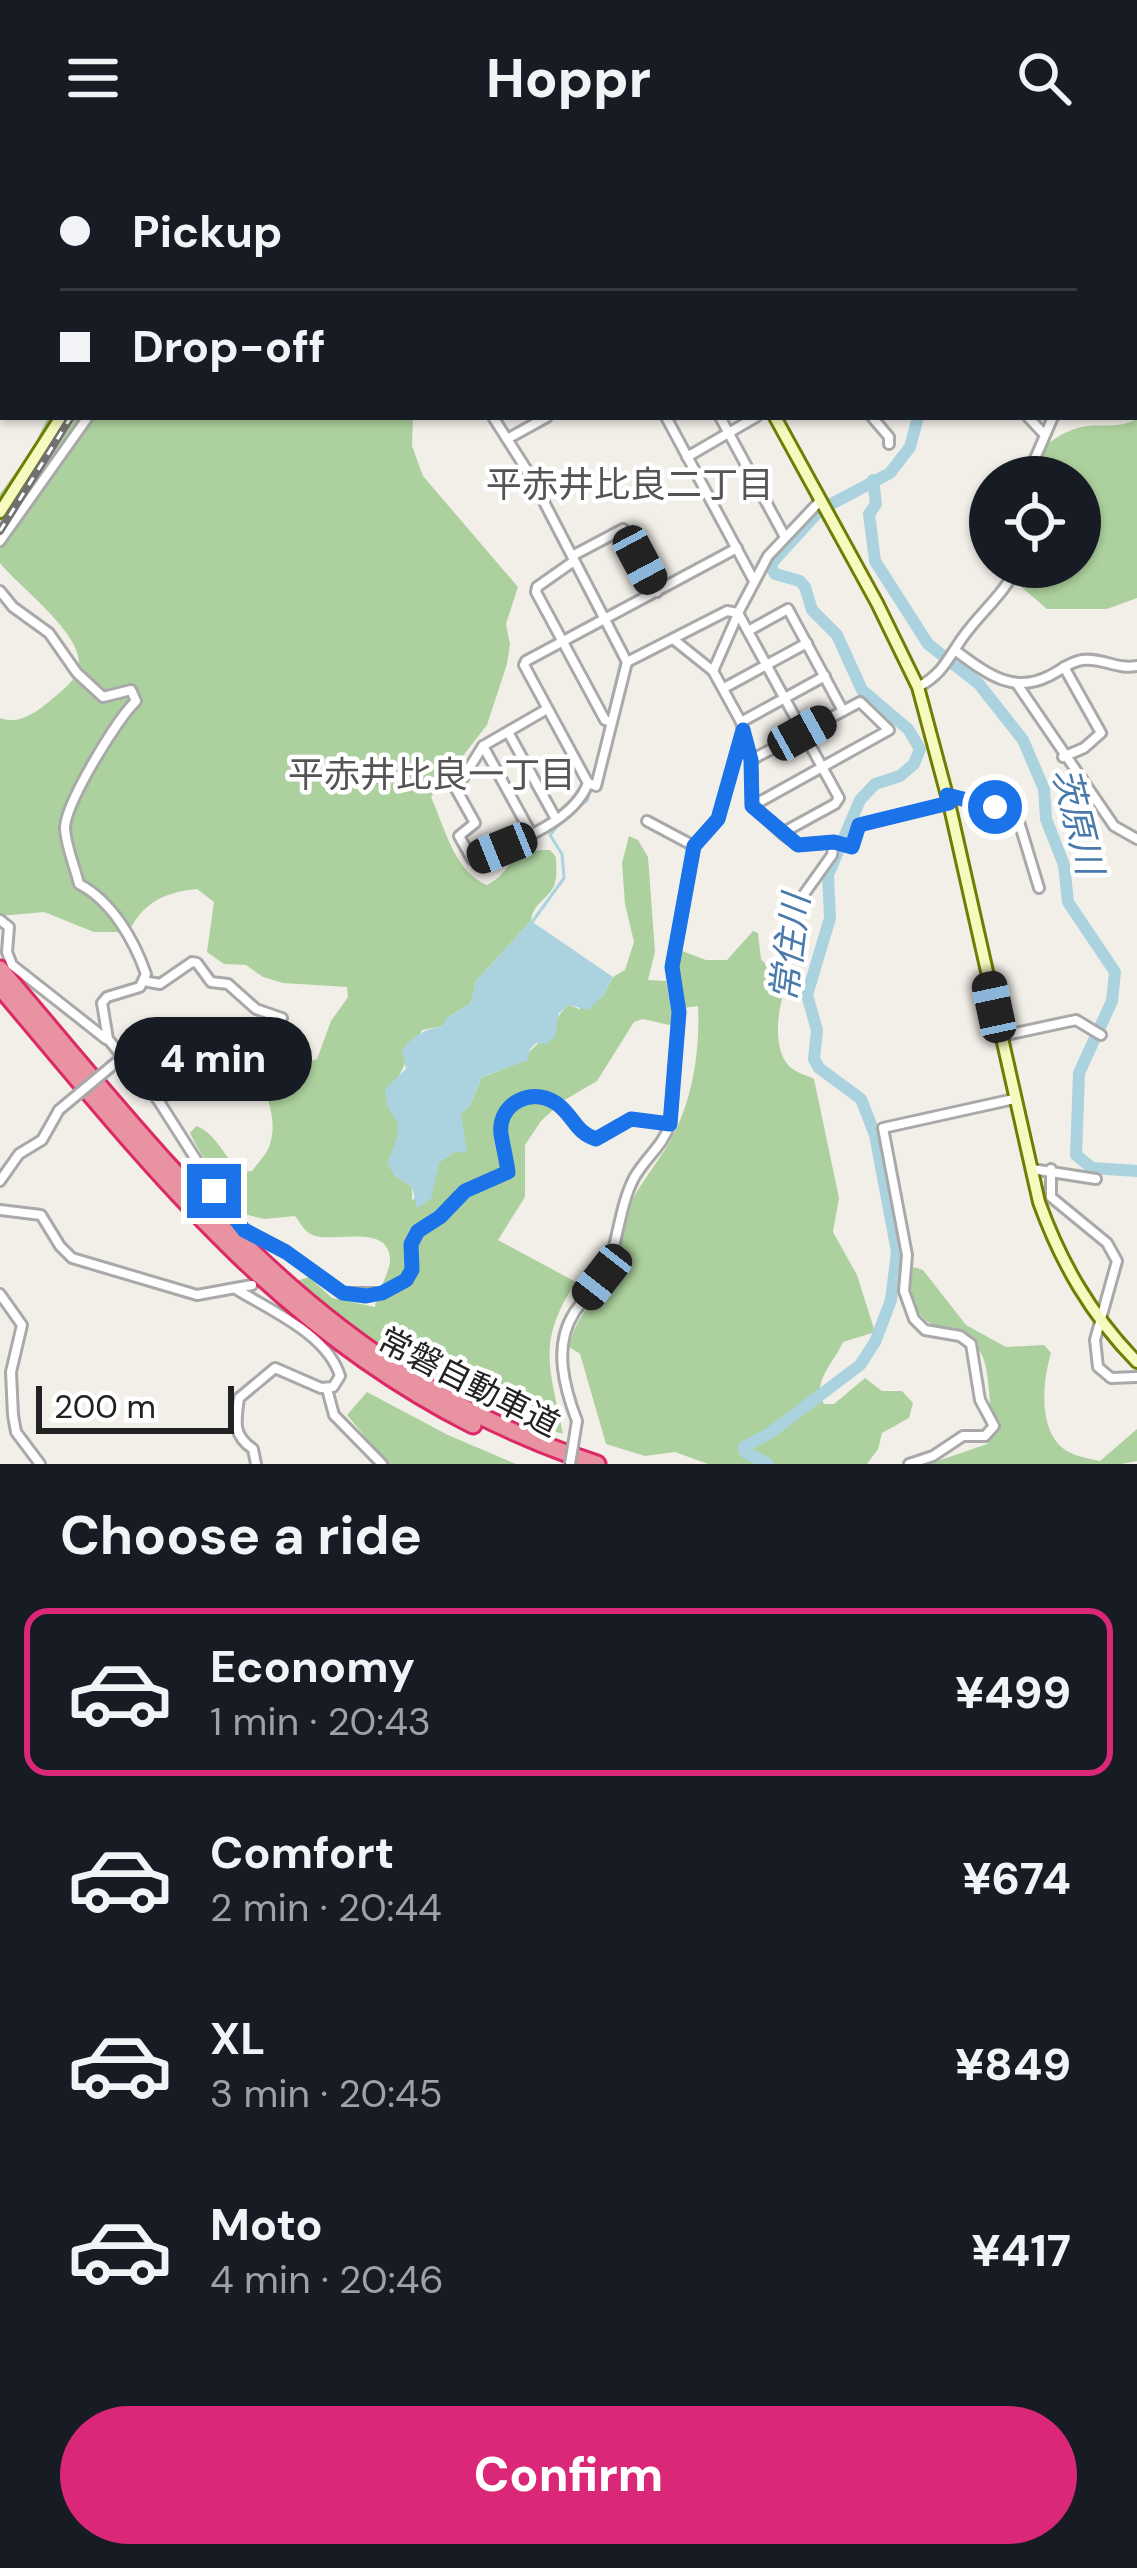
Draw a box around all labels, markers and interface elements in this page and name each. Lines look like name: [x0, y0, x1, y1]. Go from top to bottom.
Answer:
text: Hoppr: [486, 43, 651, 114]
icon: menu: [60, 45, 126, 111]
icon: search: [1011, 45, 1077, 111]
text: Pickup: [132, 202, 282, 261]
text: Drop-off: [132, 317, 326, 376]
map controls: [969, 456, 1101, 588]
button: locate: [969, 456, 1101, 588]
district label: 平赤井比良二丁目: [486, 461, 774, 508]
car: [607, 520, 673, 600]
car: [762, 700, 842, 766]
district label: 平赤井比良一丁目: [288, 751, 576, 798]
water label: 茨原川: [1042, 763, 1115, 883]
route start: [968, 780, 1022, 834]
car: [462, 818, 542, 878]
water label: 常住川: [760, 888, 820, 1004]
car: [969, 968, 1019, 1046]
callout: 4 min: [115, 1017, 313, 1101]
text: 4 min: [160, 1033, 266, 1084]
route end: [187, 1164, 241, 1218]
car: [566, 1238, 638, 1316]
street label: 常磐自動車道: [371, 1318, 567, 1446]
scale bar: [36, 1380, 234, 1433]
text: 200 m: [54, 1385, 156, 1428]
text: Choose a ride: [60, 1500, 422, 1571]
text: Economy: [210, 1637, 415, 1696]
icon: car: [66, 1638, 174, 1746]
text: ¥499: [955, 1663, 1071, 1722]
text: 1 min · 20:43: [210, 1696, 431, 1747]
text: Comfort: [210, 1823, 394, 1882]
icon: car: [66, 1824, 174, 1932]
text: ¥674: [962, 1849, 1071, 1908]
text: 2 min · 20:44: [210, 1882, 442, 1933]
text: XL: [210, 2009, 265, 2068]
icon: car: [66, 2010, 174, 2118]
text: ¥849: [955, 2035, 1071, 2094]
text: 3 min · 20:45: [210, 2068, 442, 2119]
text: Moto: [210, 2195, 323, 2254]
icon: car: [66, 2196, 174, 2304]
text: ¥417: [971, 2221, 1071, 2280]
text: 4 min · 20:46: [210, 2254, 444, 2305]
button: Confirm: [60, 2406, 1077, 2544]

